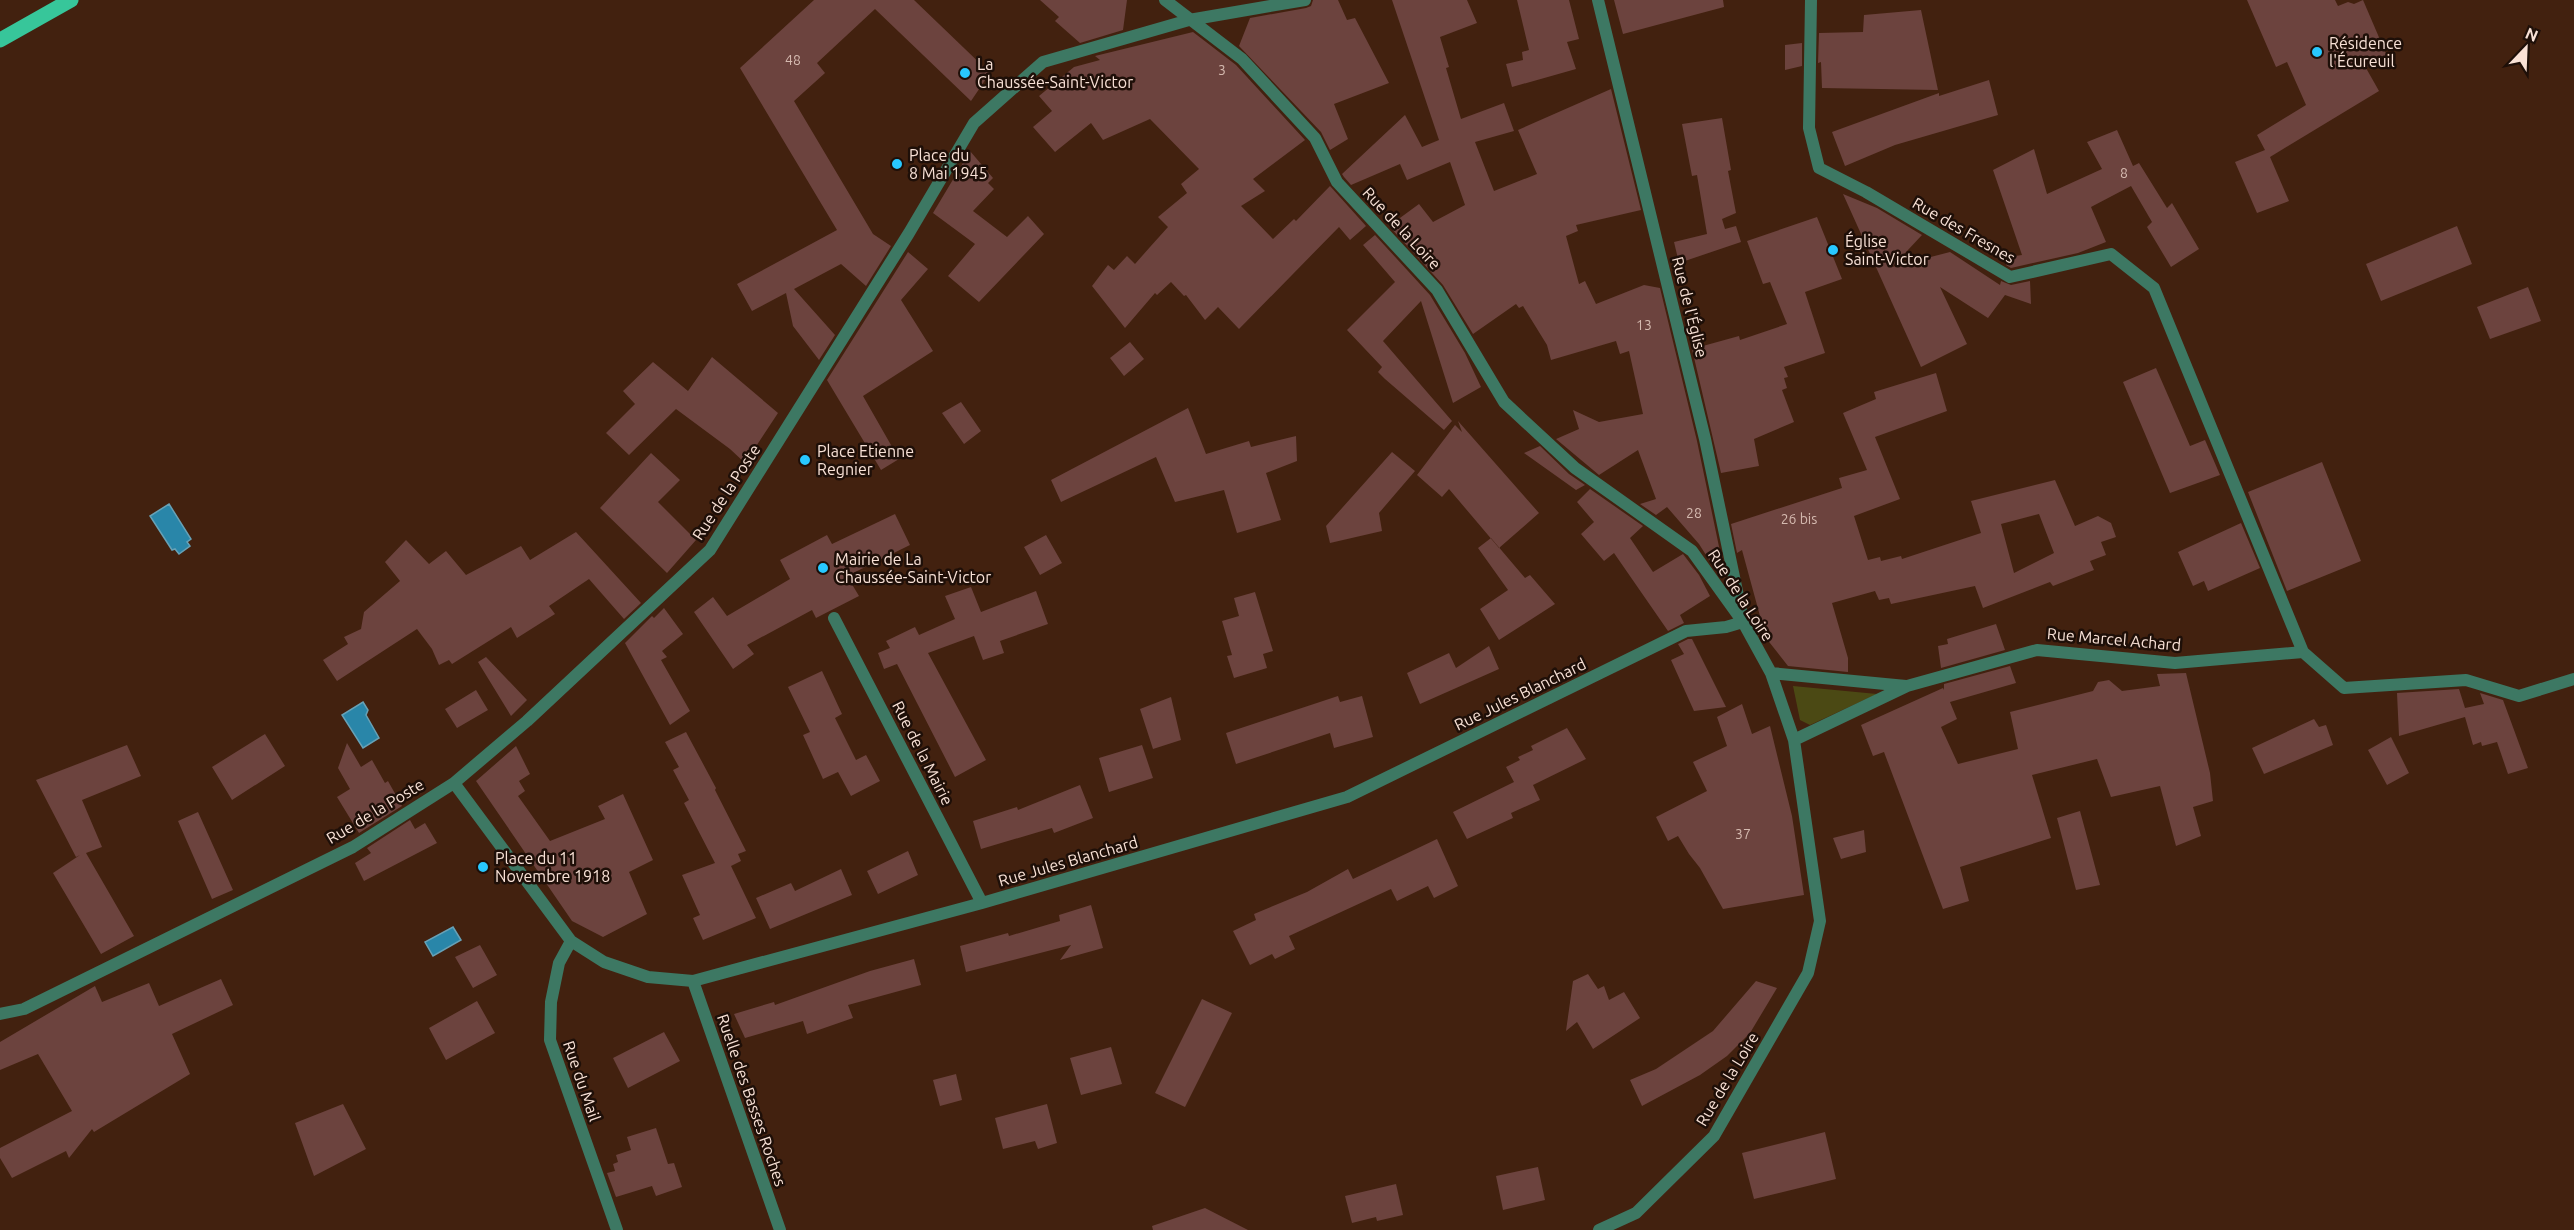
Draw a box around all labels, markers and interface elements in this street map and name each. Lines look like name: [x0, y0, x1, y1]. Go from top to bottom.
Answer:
north arrow: [2496, 18, 2556, 78]
text: N: [2523, 24, 2541, 45]
place label: Résidence l'Écureuil: [2329, 34, 2402, 70]
marker: Résidence l'Écureuil: [2310, 45, 2324, 59]
house number: 48: [785, 52, 801, 68]
place label: La Chaussée-Saint-Victor: [977, 55, 1133, 91]
house number: 3: [1218, 62, 1226, 78]
marker: La Chaussée-Saint-Victor: [958, 66, 972, 80]
place label: Place du 8 Mai 1945: [909, 146, 987, 182]
marker: Place du 8 Mai 1945: [890, 157, 904, 171]
house number: 8: [2120, 165, 2128, 181]
street label: Rue de la Loire: [1359, 183, 1445, 273]
street label: Rue des Fresnes: [1910, 193, 2018, 267]
place label: Église Saint-Victor: [1845, 230, 1929, 268]
marker: Église Saint-Victor: [1826, 243, 1840, 257]
street label: Rue de l'Église: [1669, 254, 1713, 359]
house number: 13: [1636, 317, 1652, 333]
street label: Rue de la Poste: [688, 441, 764, 543]
place label: Place Etienne Regnier: [817, 442, 914, 478]
marker: Place Etienne Regnier: [798, 453, 812, 467]
house number: 28: [1686, 505, 1702, 521]
house number: 26 bis: [1781, 511, 1817, 527]
street label: Rue de la Loire: [1705, 546, 1777, 644]
place label: Mairie de La Chaussée-Saint-Victor: [835, 550, 991, 586]
marker: Mairie de La Chaussée-Saint-Victor: [816, 561, 830, 575]
street label: Rue Marcel Achard: [2046, 624, 2182, 654]
street label: Rue Jules Blanchard: [1451, 654, 1589, 734]
street label: Rue de la Mairie: [889, 698, 957, 808]
street label: Rue de la Poste: [323, 775, 427, 847]
house number: 37: [1735, 826, 1751, 842]
street label: Rue Jules Blanchard: [996, 832, 1140, 890]
place label: Place du 11 Novembre 1918: [495, 849, 610, 885]
marker: Place du 11 Novembre 1918: [476, 860, 490, 874]
street label: Ruelle des Basses Roches: [714, 1012, 790, 1189]
street label: Rue de la Loire: [1692, 1029, 1762, 1129]
street label: Rue du Mail: [560, 1038, 604, 1124]

